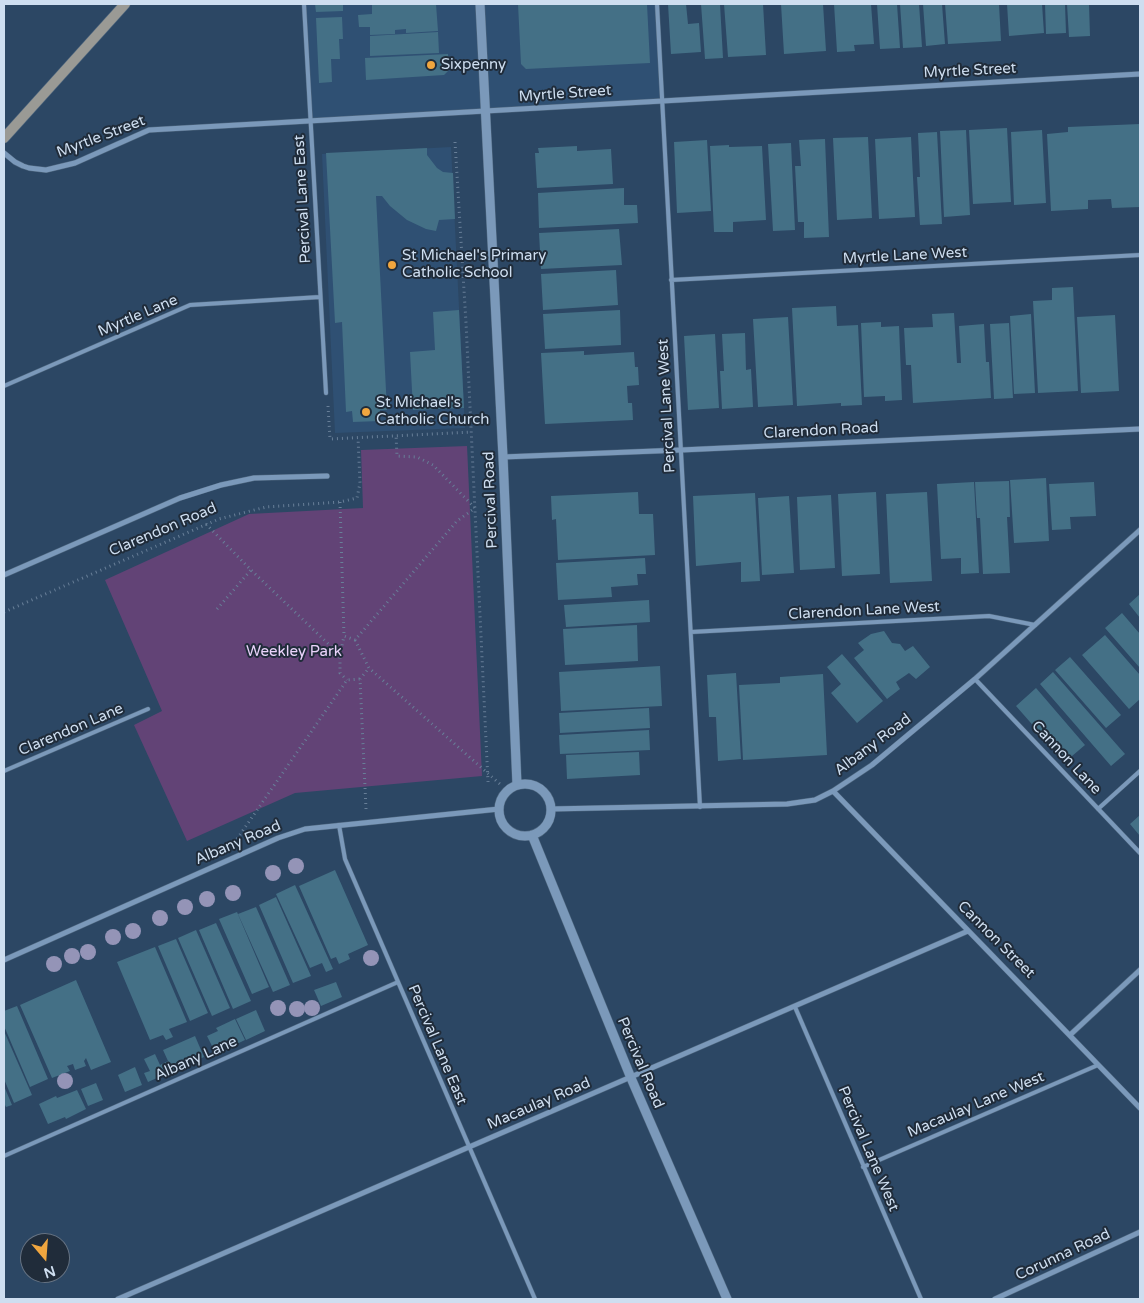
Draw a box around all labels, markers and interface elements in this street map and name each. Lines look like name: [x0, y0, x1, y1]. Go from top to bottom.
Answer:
place label: Sixpenny: [441, 56, 506, 74]
marker: Sixpenny: [425, 59, 437, 71]
street label: Myrtle Street: [923, 60, 1017, 82]
street label: Myrtle Street: [518, 82, 612, 106]
street label: Myrtle Street: [54, 112, 148, 162]
street label: Percival Lane East: [291, 134, 315, 264]
street label: Myrtle Lane West: [842, 244, 968, 268]
place label: St Michael's Primary Catholic School: [402, 247, 546, 282]
marker: St Michael's Primary Catholic School: [386, 259, 398, 271]
street label: Myrtle Lane: [95, 291, 181, 341]
street label: Percival Lane West: [655, 339, 679, 473]
place label: St Michael's Catholic Church: [376, 394, 489, 429]
marker: St Michael's Catholic Church: [360, 406, 372, 418]
street label: Clarendon Road: [763, 419, 879, 443]
street label: Percival Road: [480, 451, 502, 549]
street label: Clarendon Road: [107, 499, 219, 561]
street label: Clarendon Lane West: [788, 598, 940, 624]
park label: Weekley Park: [246, 643, 342, 661]
street label: Clarendon Lane: [16, 700, 126, 760]
street label: Albany Road: [831, 710, 915, 780]
street label: Cannon Lane: [1027, 717, 1105, 799]
street label: Albany Road: [192, 817, 284, 869]
street label: Cannon Street: [954, 898, 1038, 982]
street label: Percival Lane East: [404, 982, 470, 1108]
street label: Percival Road: [613, 1015, 667, 1111]
street label: Albany Lane: [152, 1033, 240, 1085]
street label: Macaulay Lane West: [905, 1068, 1047, 1142]
street label: Macaulay Road: [485, 1074, 593, 1134]
street label: Percival Lane West: [834, 1084, 902, 1214]
street label: Corunna Road: [1013, 1225, 1113, 1285]
north arrow: [20, 1233, 70, 1283]
text: N: [42, 1262, 57, 1282]

